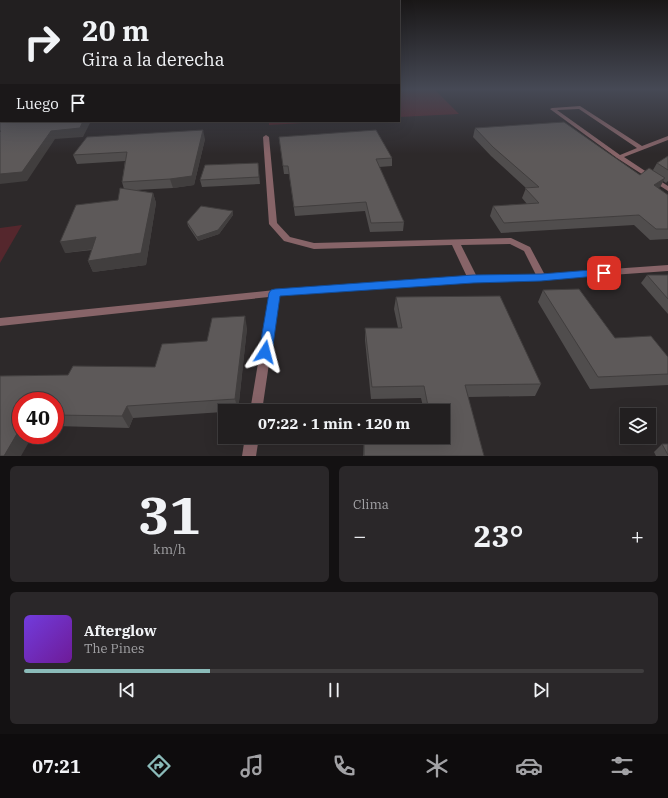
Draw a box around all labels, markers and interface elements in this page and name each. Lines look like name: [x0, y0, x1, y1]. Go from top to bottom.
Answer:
text: 20 m: [82, 12, 149, 49]
icon: right: [16, 16, 68, 68]
text: Gira a la derecha: [82, 48, 225, 71]
icon: arrive: [67, 92, 89, 114]
text: Luego: [16, 94, 59, 113]
pin: [587, 256, 621, 290]
icon: arrive: [593, 262, 615, 284]
position arrow: [244, 331, 286, 373]
speed limit sign: 40: [12, 392, 64, 444]
map controls: [620, 408, 656, 444]
button: layers: [620, 408, 656, 444]
text: 07:22 · 1 min · 120 m: [258, 414, 410, 433]
text: 31: [138, 481, 201, 548]
text: Clima: [353, 496, 389, 513]
text: 23°: [473, 516, 524, 555]
text: −: [353, 521, 366, 550]
text: +: [631, 521, 644, 550]
text: km/h: [153, 541, 186, 558]
text: Afterglow: [84, 621, 157, 640]
text: The Pines: [84, 640, 144, 657]
icon: previous: [116, 679, 138, 701]
icon: pause: [323, 679, 345, 701]
icon: next: [530, 679, 552, 701]
icon: directions: [145, 752, 173, 780]
icon: music: [238, 752, 266, 780]
icon: phone: [330, 752, 358, 780]
icon: climate: [423, 752, 451, 780]
icon: car: [515, 752, 543, 780]
icon: filters: [608, 752, 636, 780]
text: 07:21: [32, 755, 81, 778]

